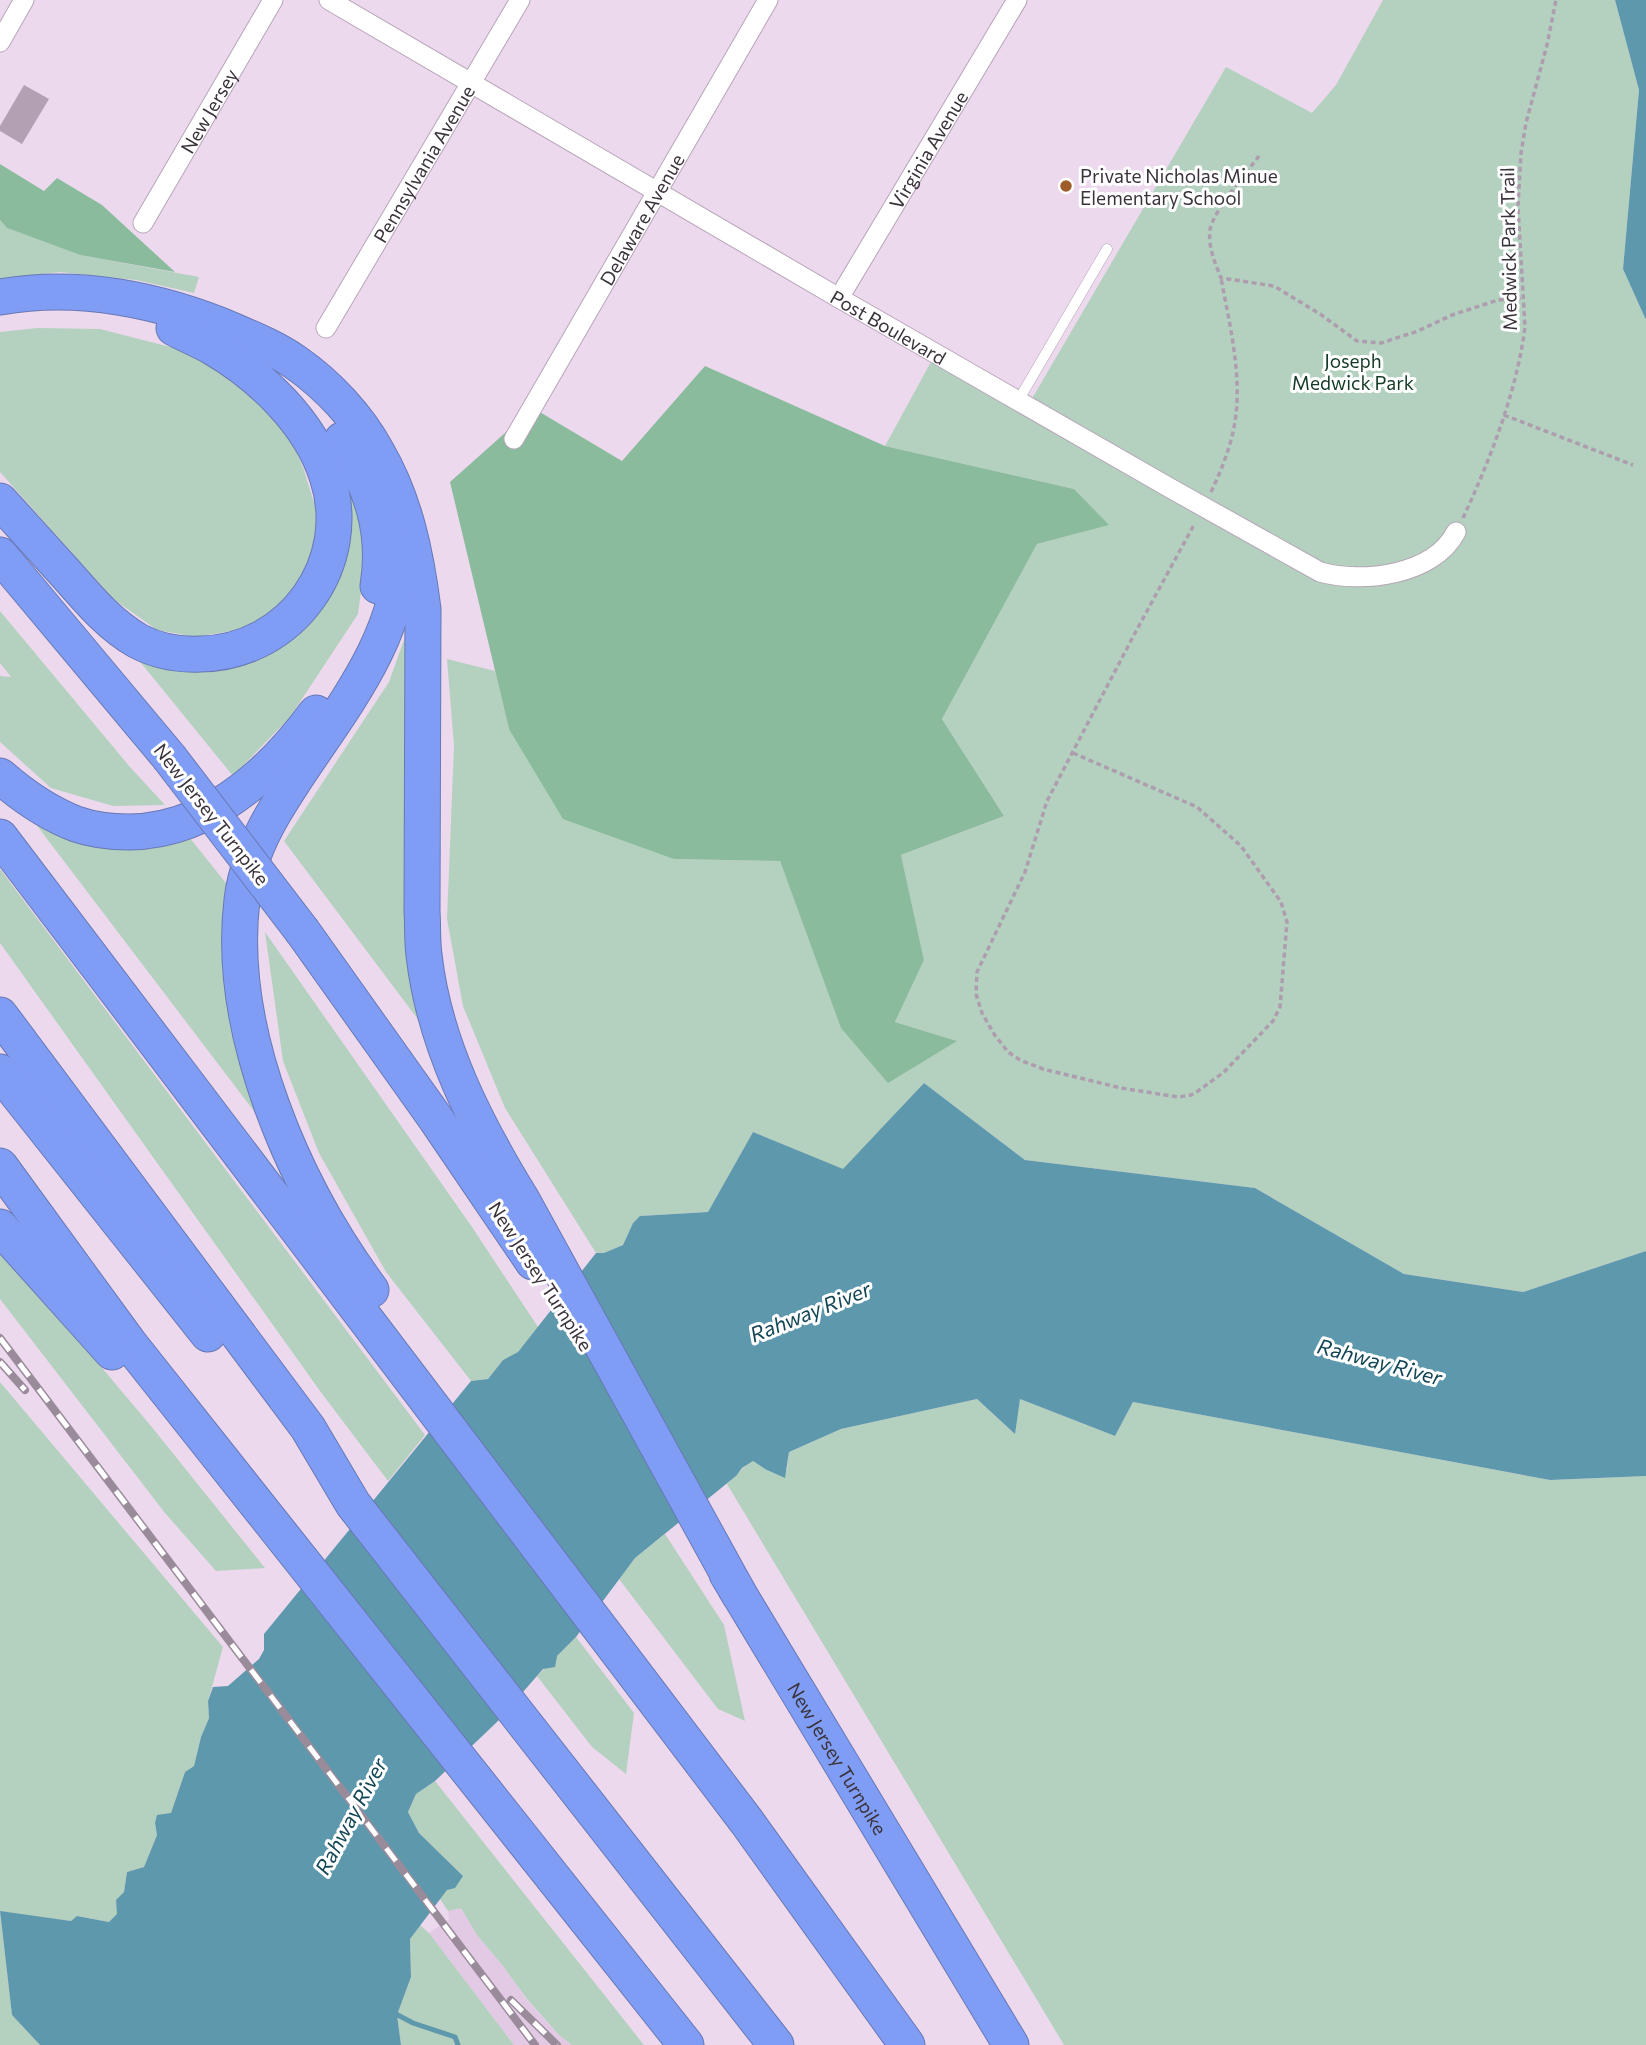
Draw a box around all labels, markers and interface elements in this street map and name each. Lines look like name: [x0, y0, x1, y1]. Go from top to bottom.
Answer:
street label: New Jersey: [175, 64, 242, 157]
street label: Pennsylvania Avenue: [368, 81, 479, 246]
street label: Virginia Avenue: [884, 86, 972, 213]
street label: Delaware Avenue: [594, 149, 688, 289]
place label: Private Nicholas Minue Elementary School: [1080, 164, 1278, 209]
street label: Medwick Park Trail: [1495, 167, 1521, 331]
marker: Private Nicholas Minue Elementary School: [1058, 178, 1074, 194]
street label: Post Boulevard: [827, 284, 951, 369]
park label: Joseph Medwick Park: [1292, 349, 1414, 394]
street label: New Jersey Turnpike: [150, 739, 274, 889]
street label: New Jersey Turnpike: [484, 1197, 598, 1355]
water label: Rahway River: [746, 1275, 875, 1347]
water label: Rahway River: [1315, 1332, 1446, 1390]
street label: New Jersey Turnpike: [783, 1678, 893, 1838]
water label: Rahway River: [309, 1753, 391, 1878]

